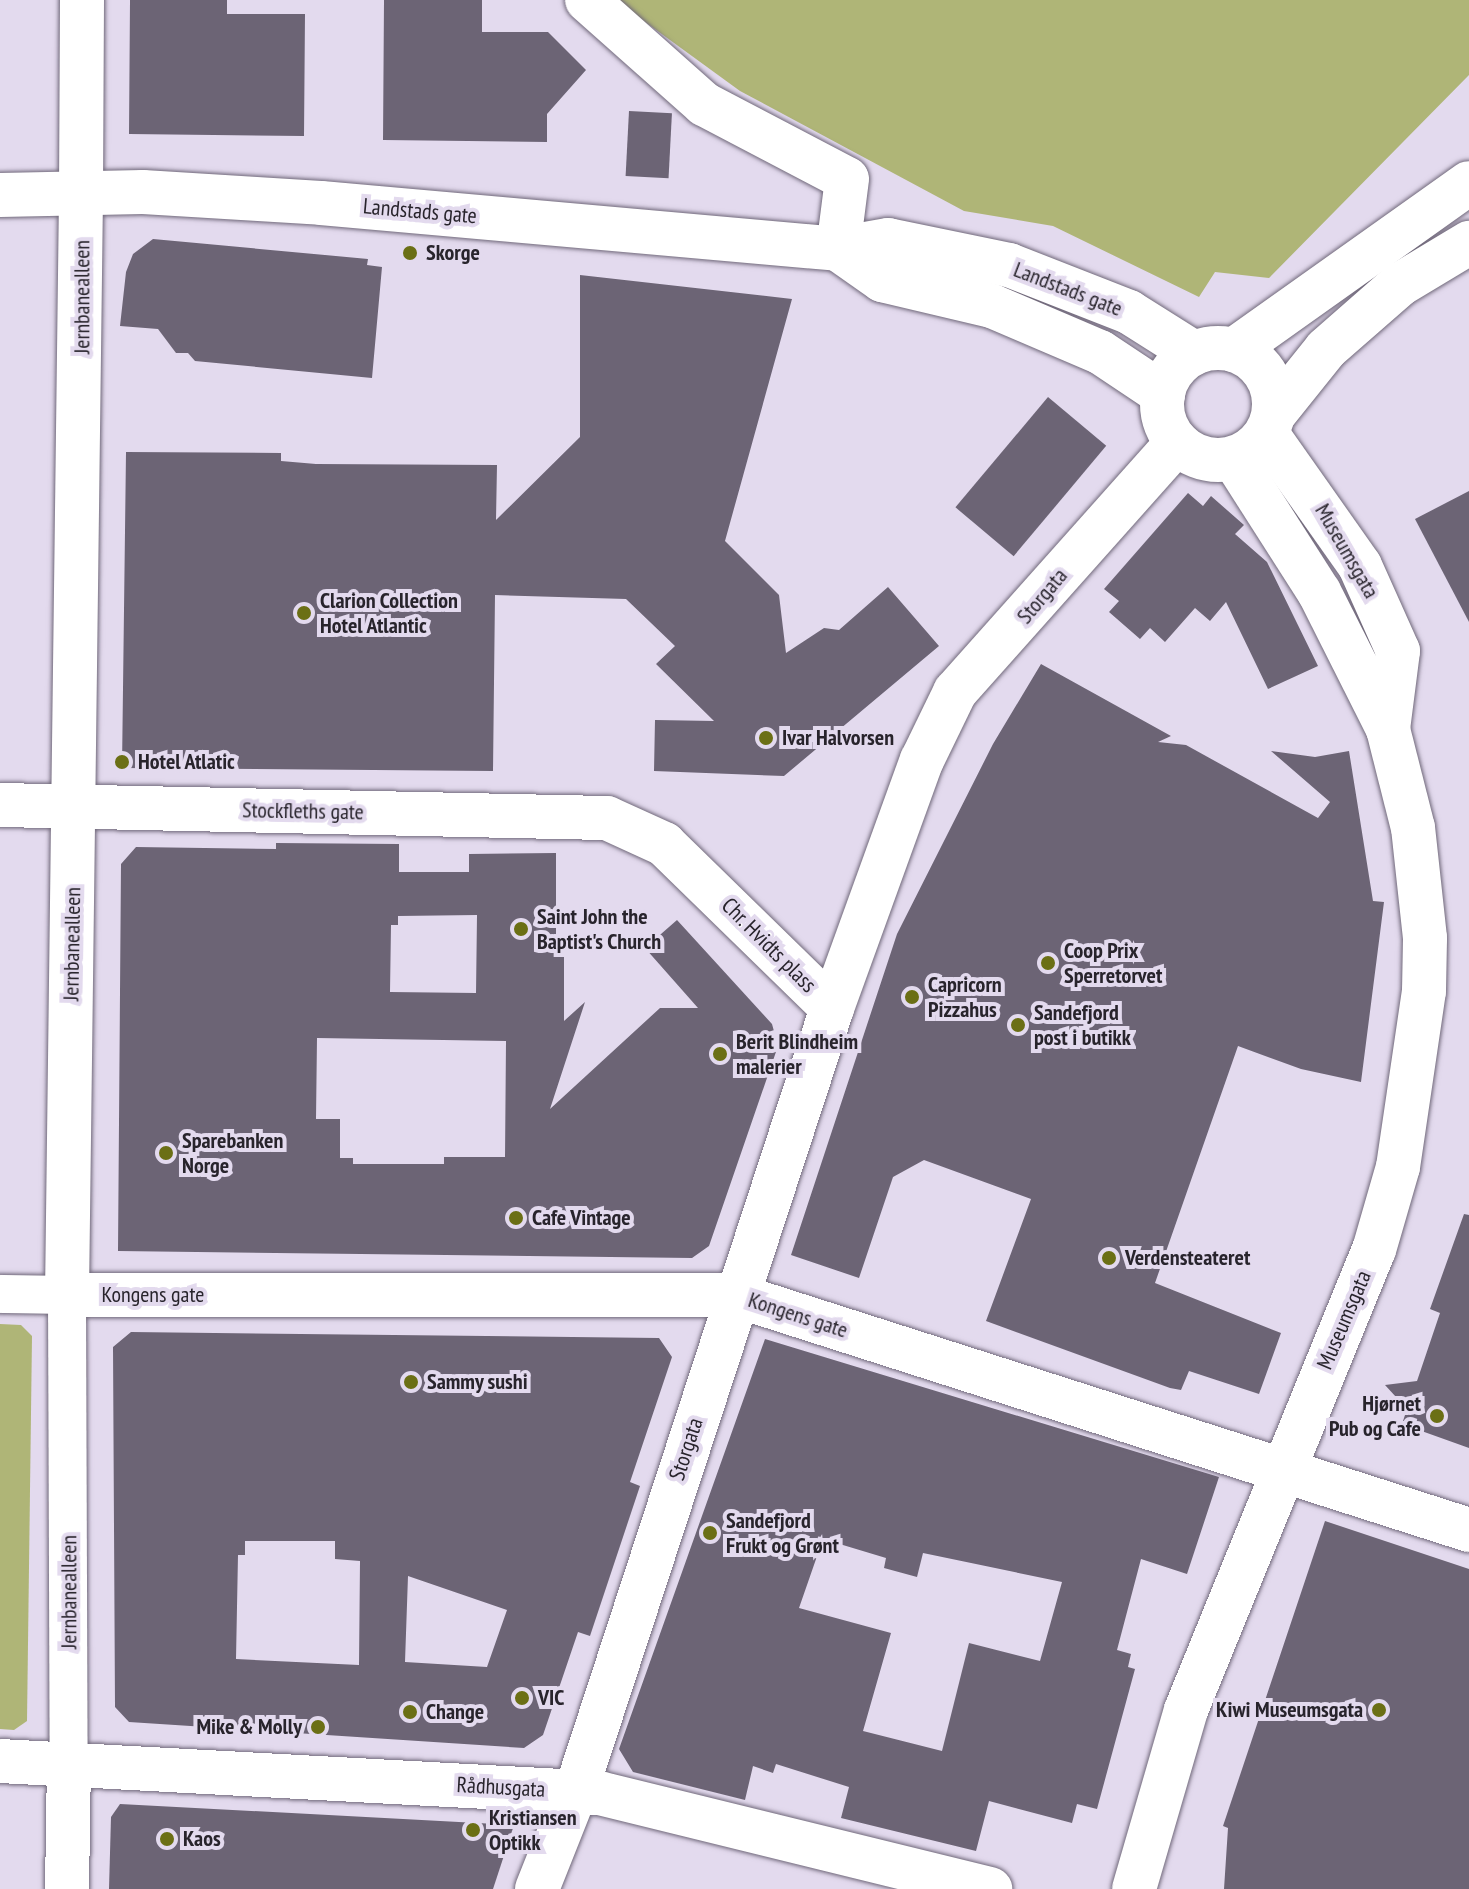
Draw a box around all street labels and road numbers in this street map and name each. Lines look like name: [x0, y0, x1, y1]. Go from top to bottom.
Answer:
street label: Landstads gate: [362, 193, 478, 229]
street label: Jernbanealleen: [69, 240, 95, 354]
street label: Landstads gate: [1010, 256, 1126, 322]
street label: Museumsgata: [1309, 499, 1385, 603]
street label: Storgata: [1011, 563, 1073, 629]
street label: Stockfleths gate: [242, 797, 364, 825]
street label: Jernbanealleen: [58, 887, 86, 1001]
street label: Chr. Hvidts plass: [716, 892, 822, 998]
street label: Museumsgata: [1311, 1267, 1377, 1373]
street label: Kongens gate: [102, 1282, 204, 1308]
street label: Kongens gate: [745, 1287, 851, 1343]
street label: Storgata: [664, 1414, 708, 1484]
street label: Jernbanealleen: [56, 1535, 82, 1649]
street label: Rådhusgata: [456, 1771, 546, 1803]

